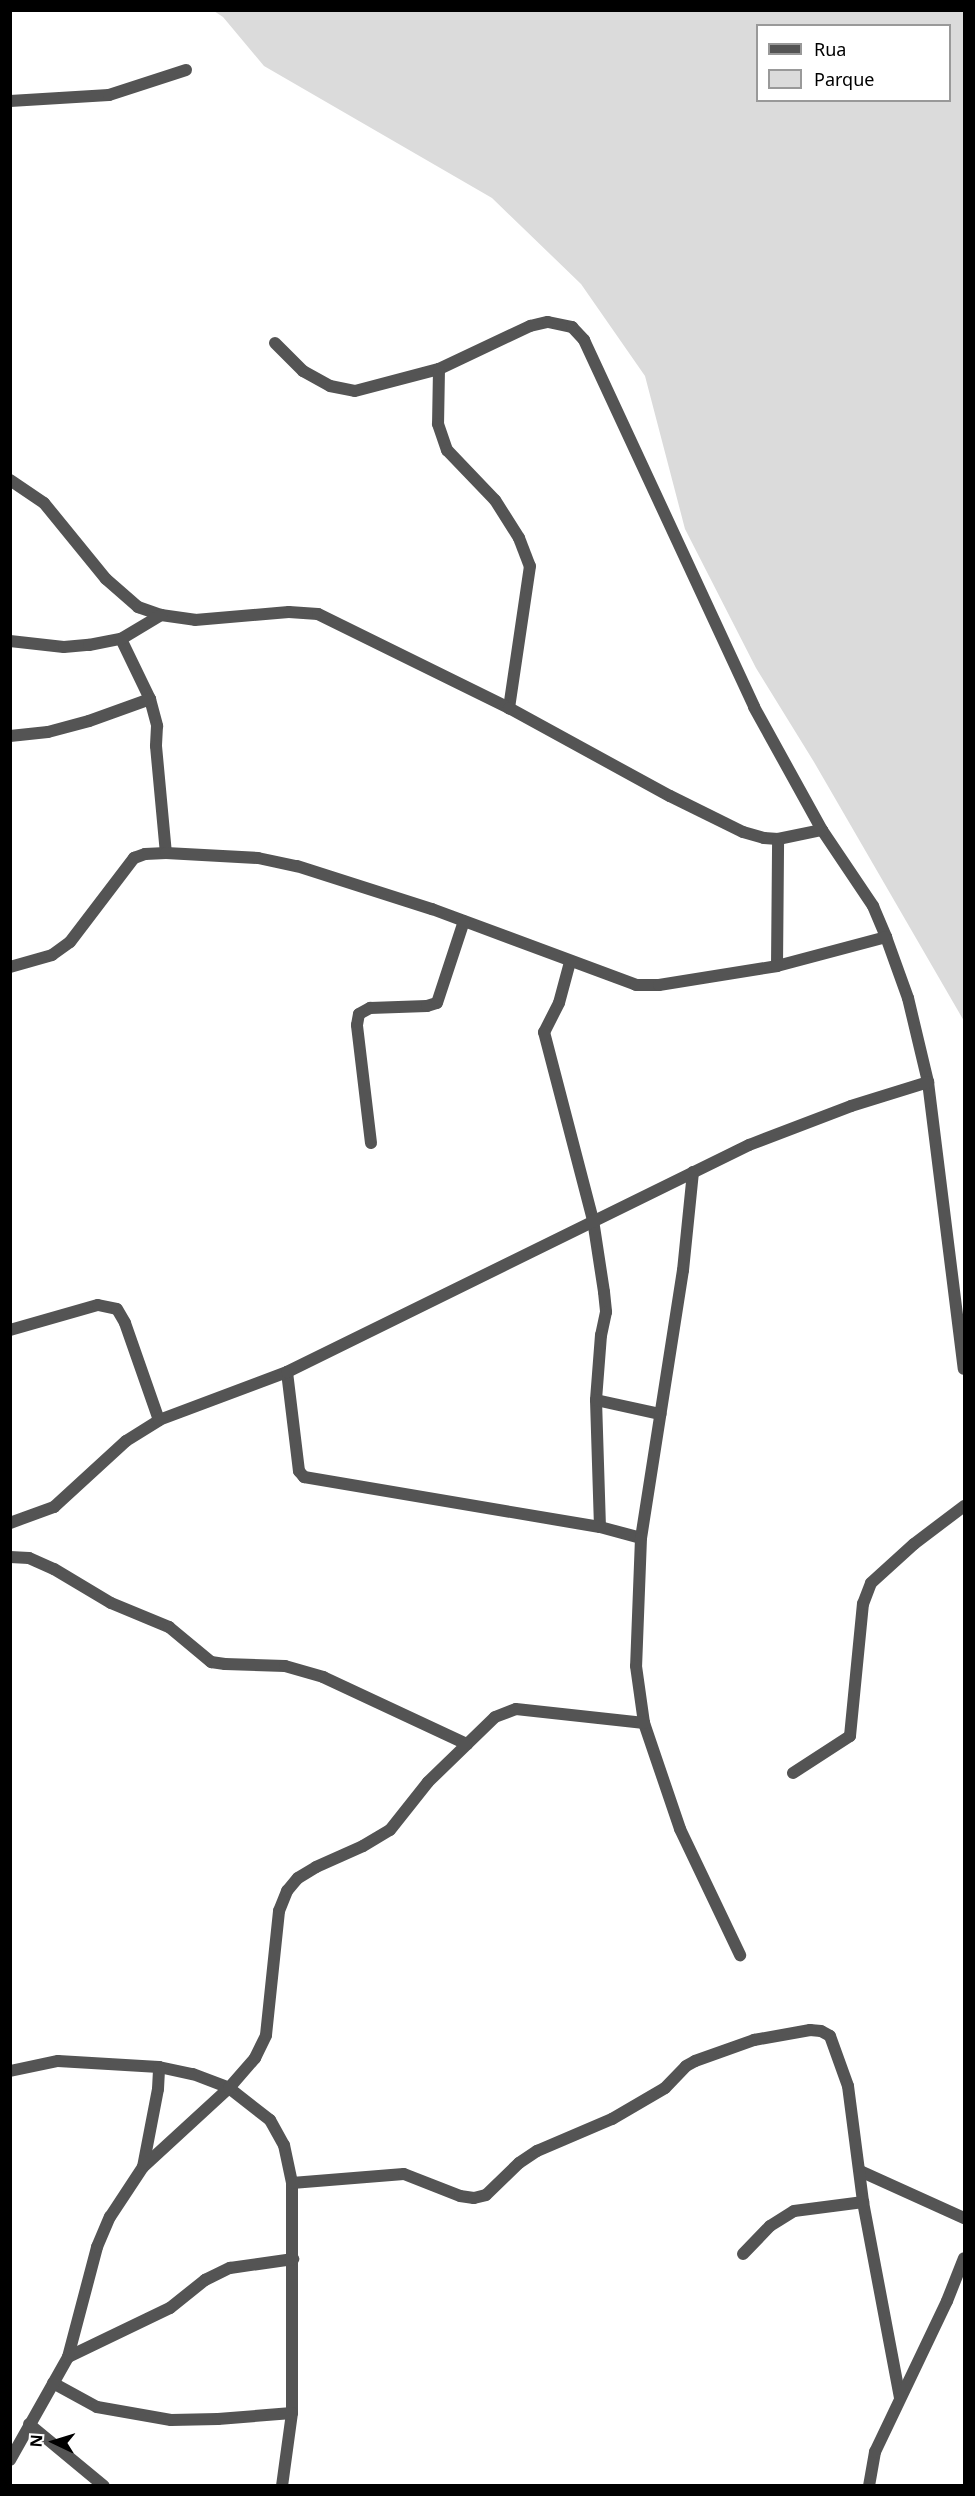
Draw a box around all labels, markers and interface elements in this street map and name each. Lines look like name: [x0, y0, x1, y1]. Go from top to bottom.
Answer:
legend: [756, 24, 951, 102]
text: Rua: [814, 37, 846, 61]
text: Parque: [814, 67, 874, 91]
north arrow: [24, 2412, 84, 2472]
text: N: [25, 2433, 47, 2448]

